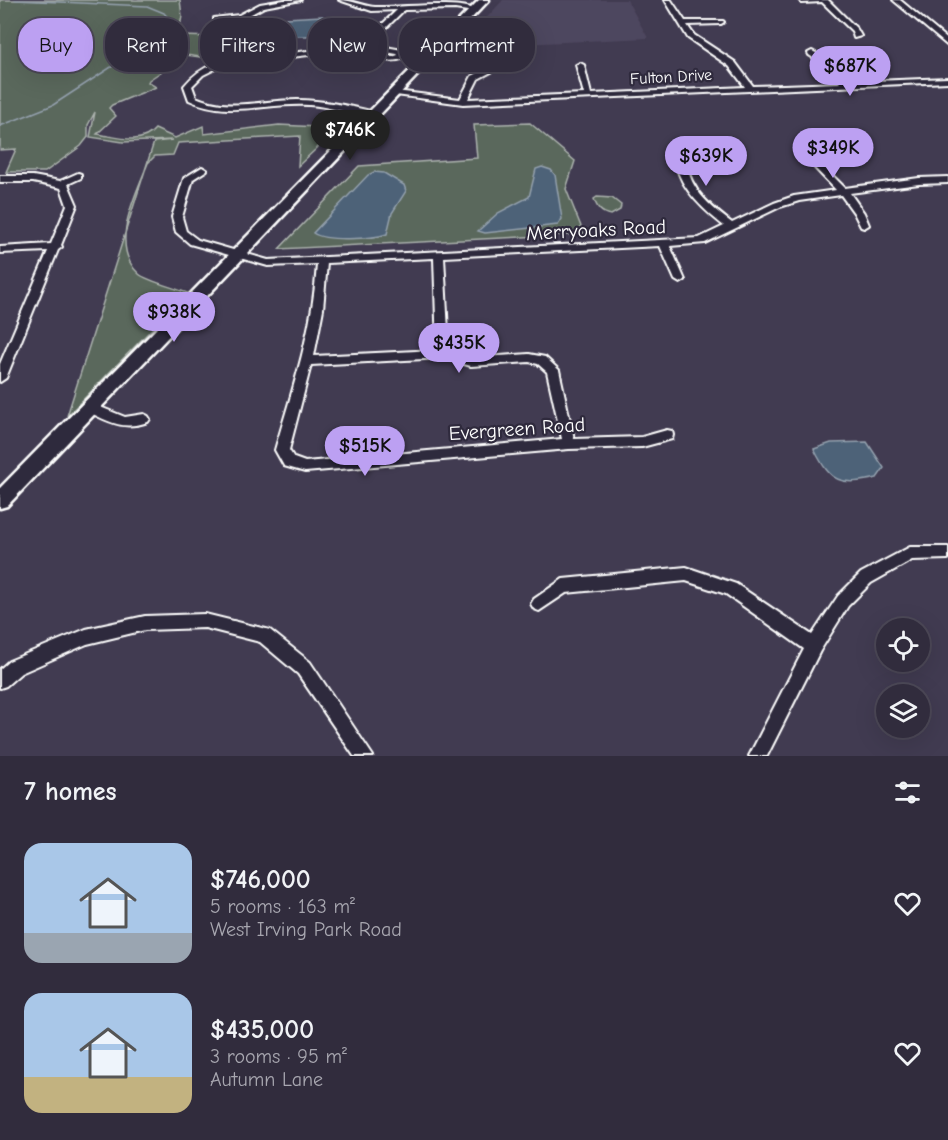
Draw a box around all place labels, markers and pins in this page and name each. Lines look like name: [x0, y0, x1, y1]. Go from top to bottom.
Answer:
pin: $687K: [808, 46, 892, 97]
pin: $746K: [308, 110, 392, 161]
pin: $349K: [791, 128, 875, 179]
pin: $639K: [664, 136, 748, 187]
pin: $938K: [132, 292, 216, 343]
pin: $435K: [417, 323, 501, 374]
pin: $515K: [323, 426, 407, 477]

